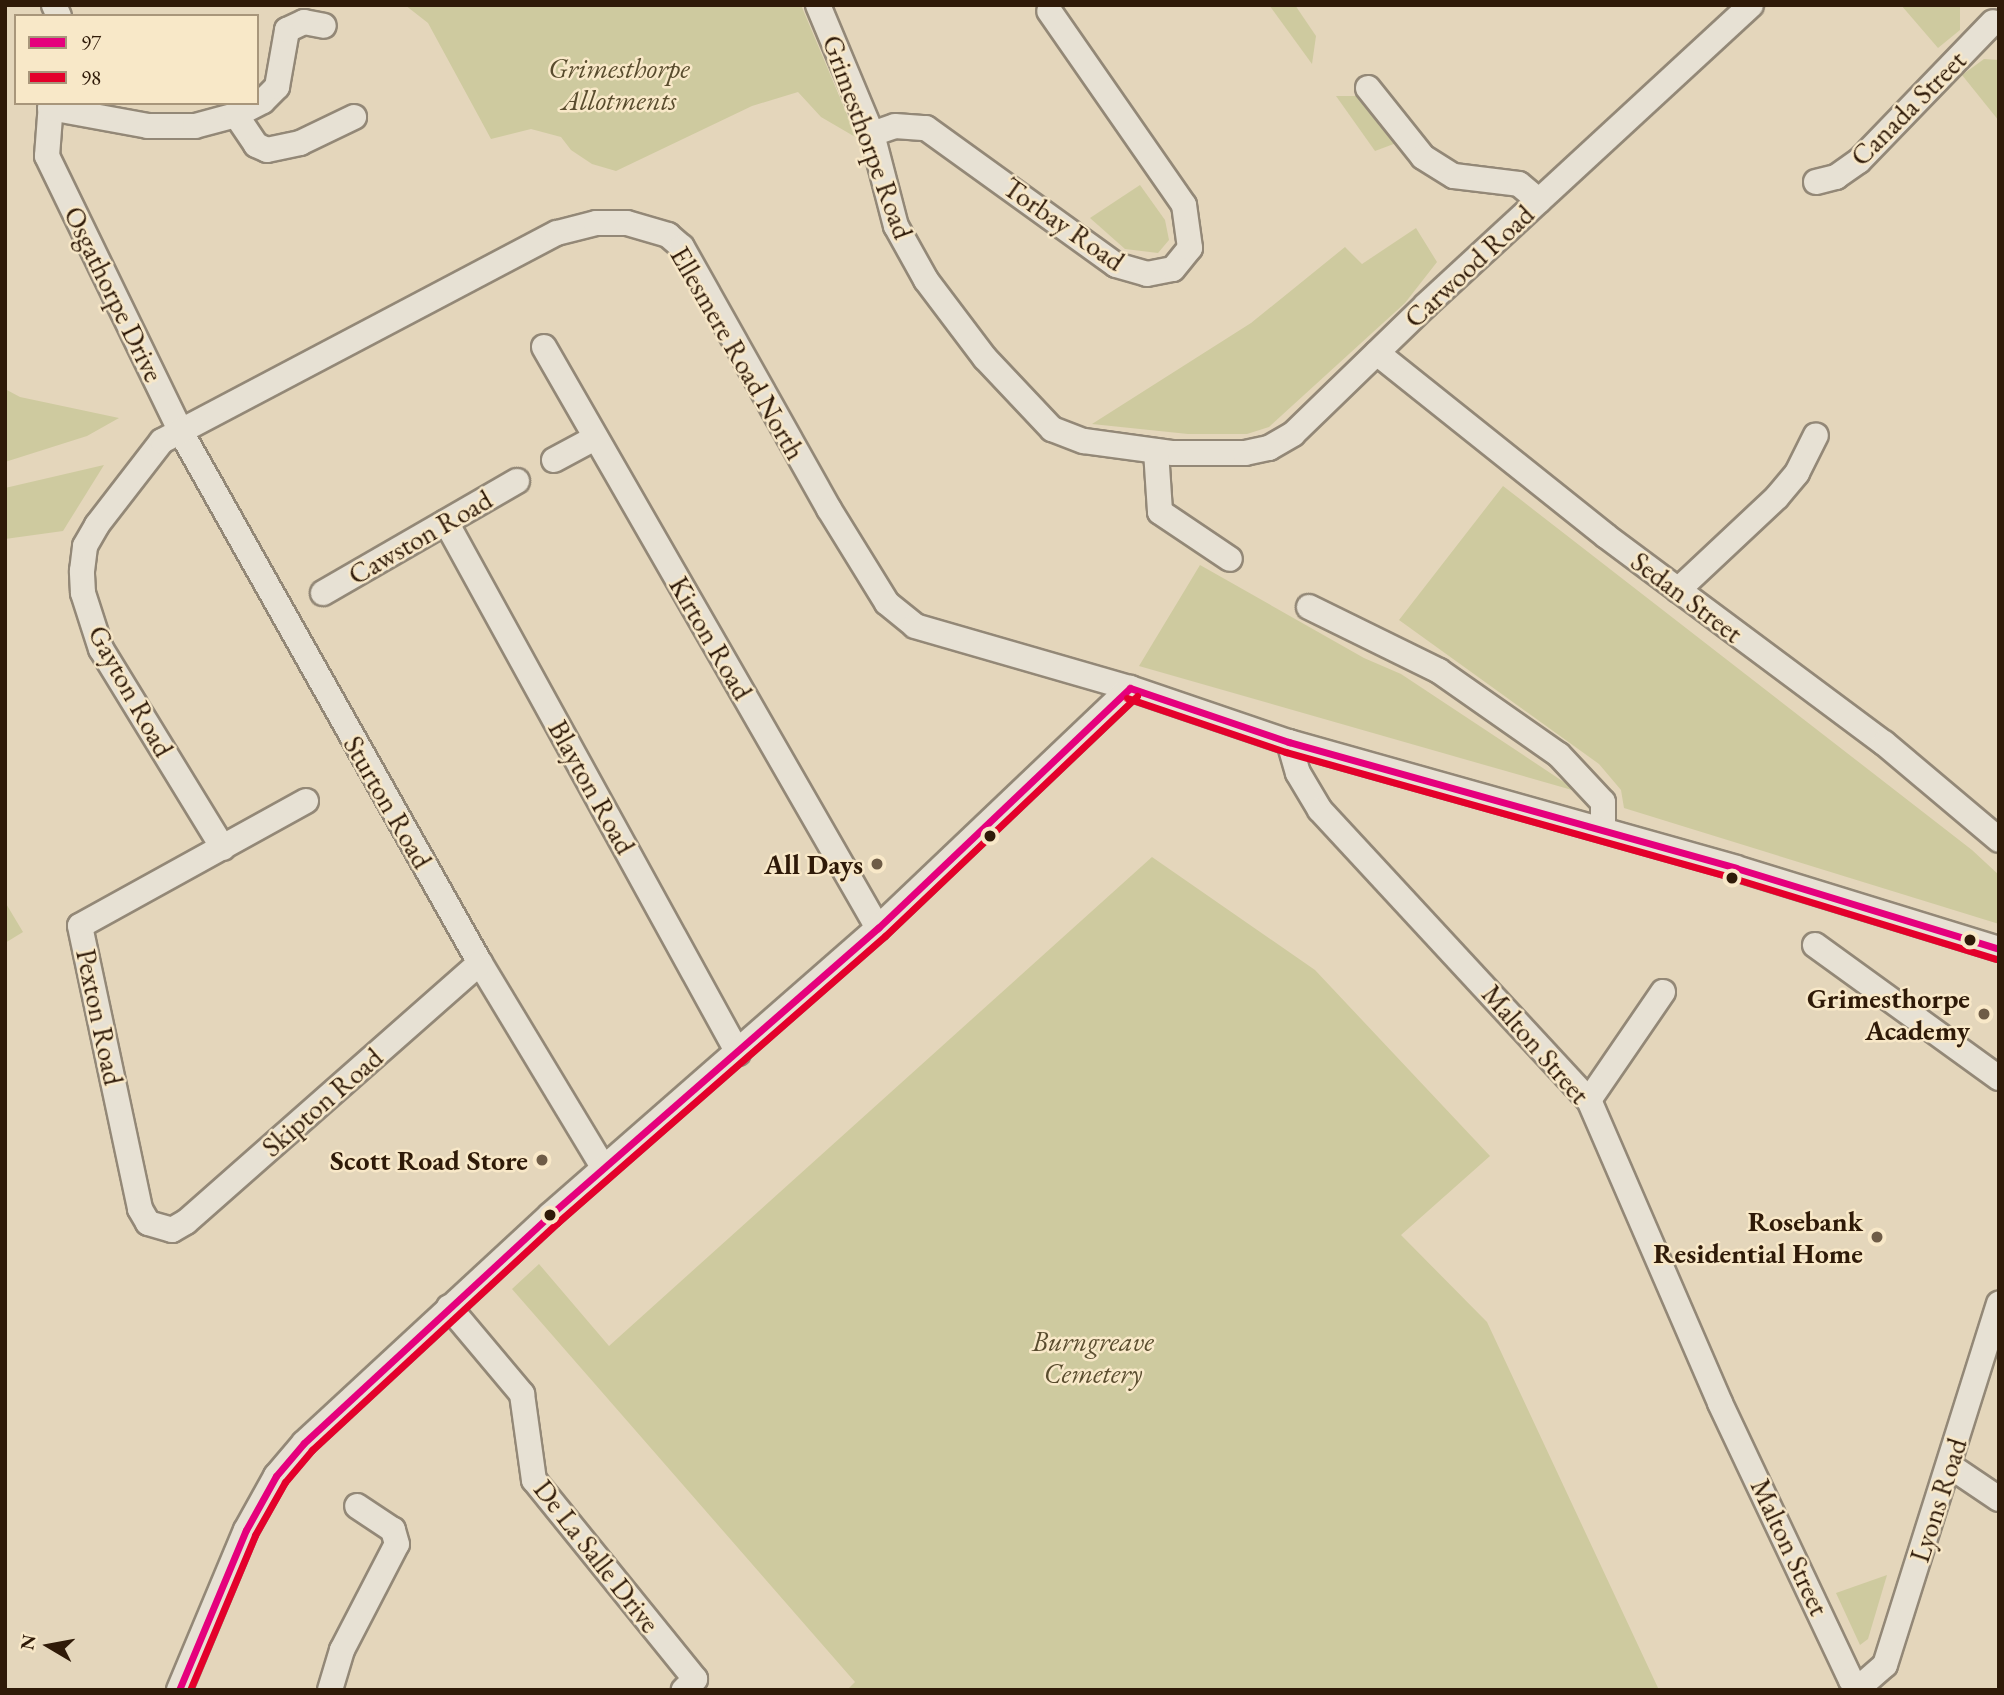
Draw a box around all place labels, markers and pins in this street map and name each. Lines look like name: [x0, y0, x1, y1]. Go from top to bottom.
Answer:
unlabelled marker: [983, 829, 997, 843]
place label: All Days: [764, 847, 863, 881]
marker: All Days: [869, 856, 885, 872]
unlabelled marker: [1725, 871, 1739, 885]
unlabelled marker: [1963, 933, 1977, 947]
place label: Grimesthorpe Academy: [1807, 981, 1970, 1047]
marker: Grimesthorpe Academy: [1976, 1006, 1992, 1022]
place label: Scott Road Store: [330, 1143, 528, 1177]
marker: Scott Road Store: [534, 1152, 550, 1168]
place label: Rosebank Residential Home: [1653, 1204, 1863, 1270]
unlabelled marker: [543, 1208, 557, 1222]
marker: Rosebank Residential Home: [1869, 1229, 1885, 1245]

